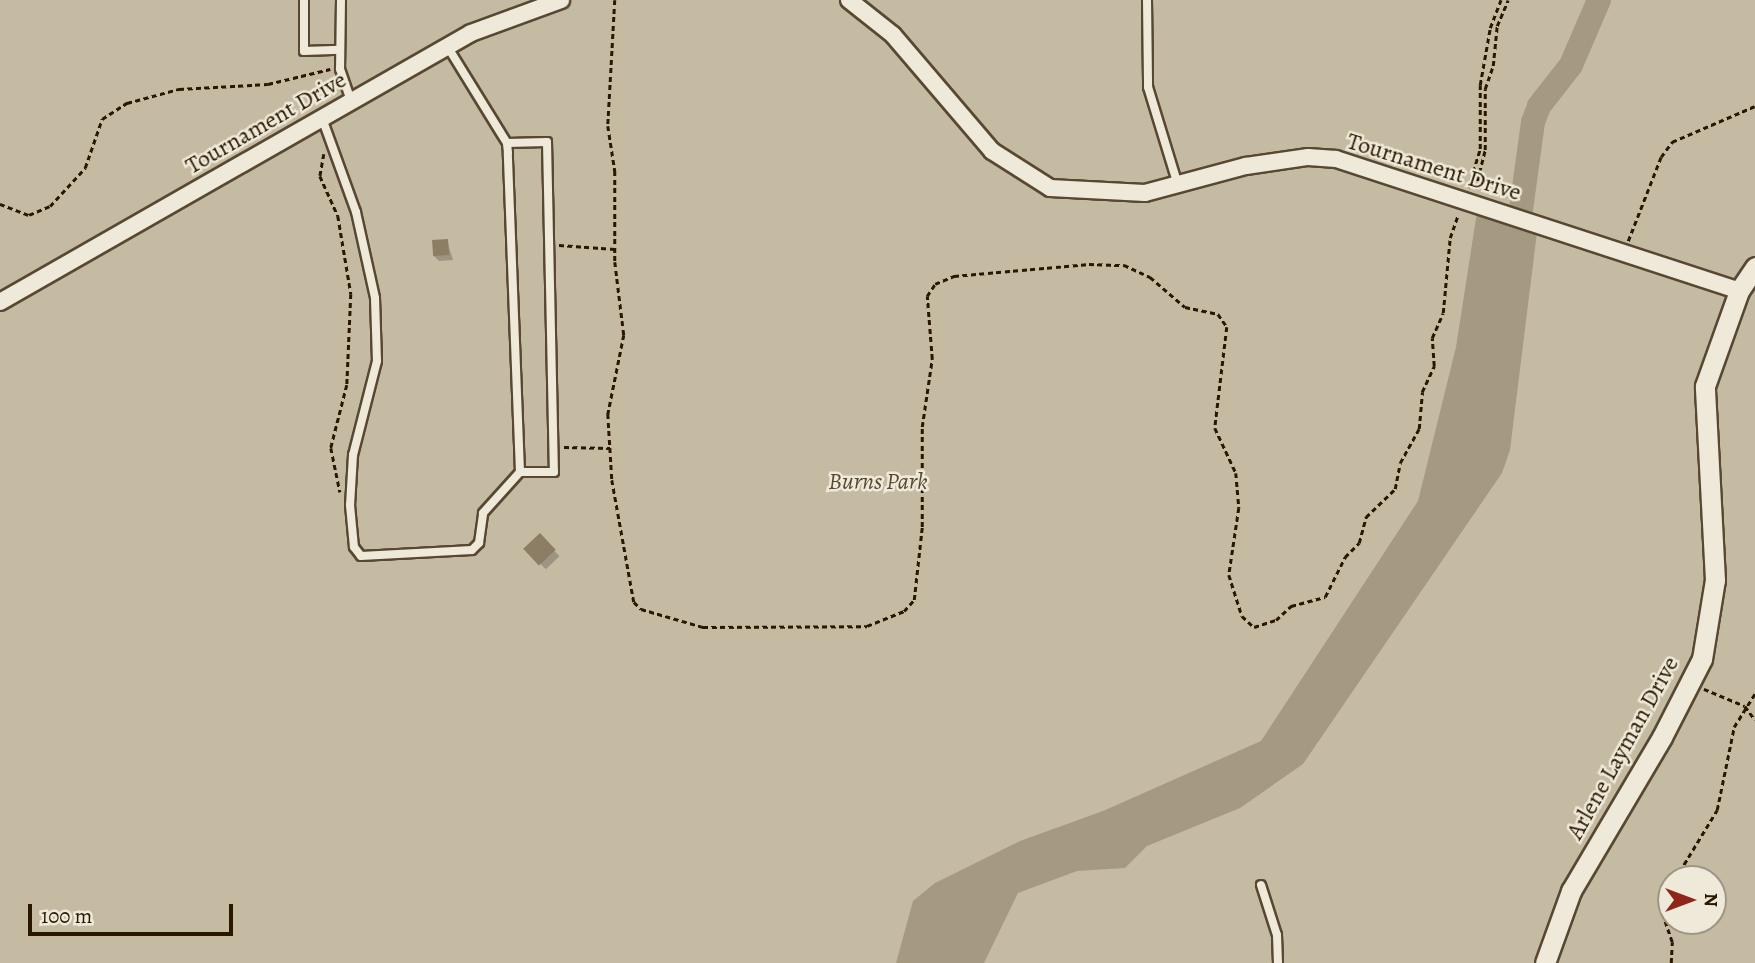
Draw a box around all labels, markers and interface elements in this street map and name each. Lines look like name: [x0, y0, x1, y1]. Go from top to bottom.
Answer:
street label: Tournament Drive: [181, 65, 351, 181]
street label: Tournament Drive: [1343, 127, 1525, 207]
park label: Burns Park: [828, 468, 928, 496]
street label: Arlene Layman Drive: [1561, 652, 1685, 844]
north arrow: [1657, 865, 1727, 935]
scale bar: [32, 890, 236, 934]
text: N: [1698, 893, 1724, 907]
text: 100 m: [41, 902, 92, 930]

